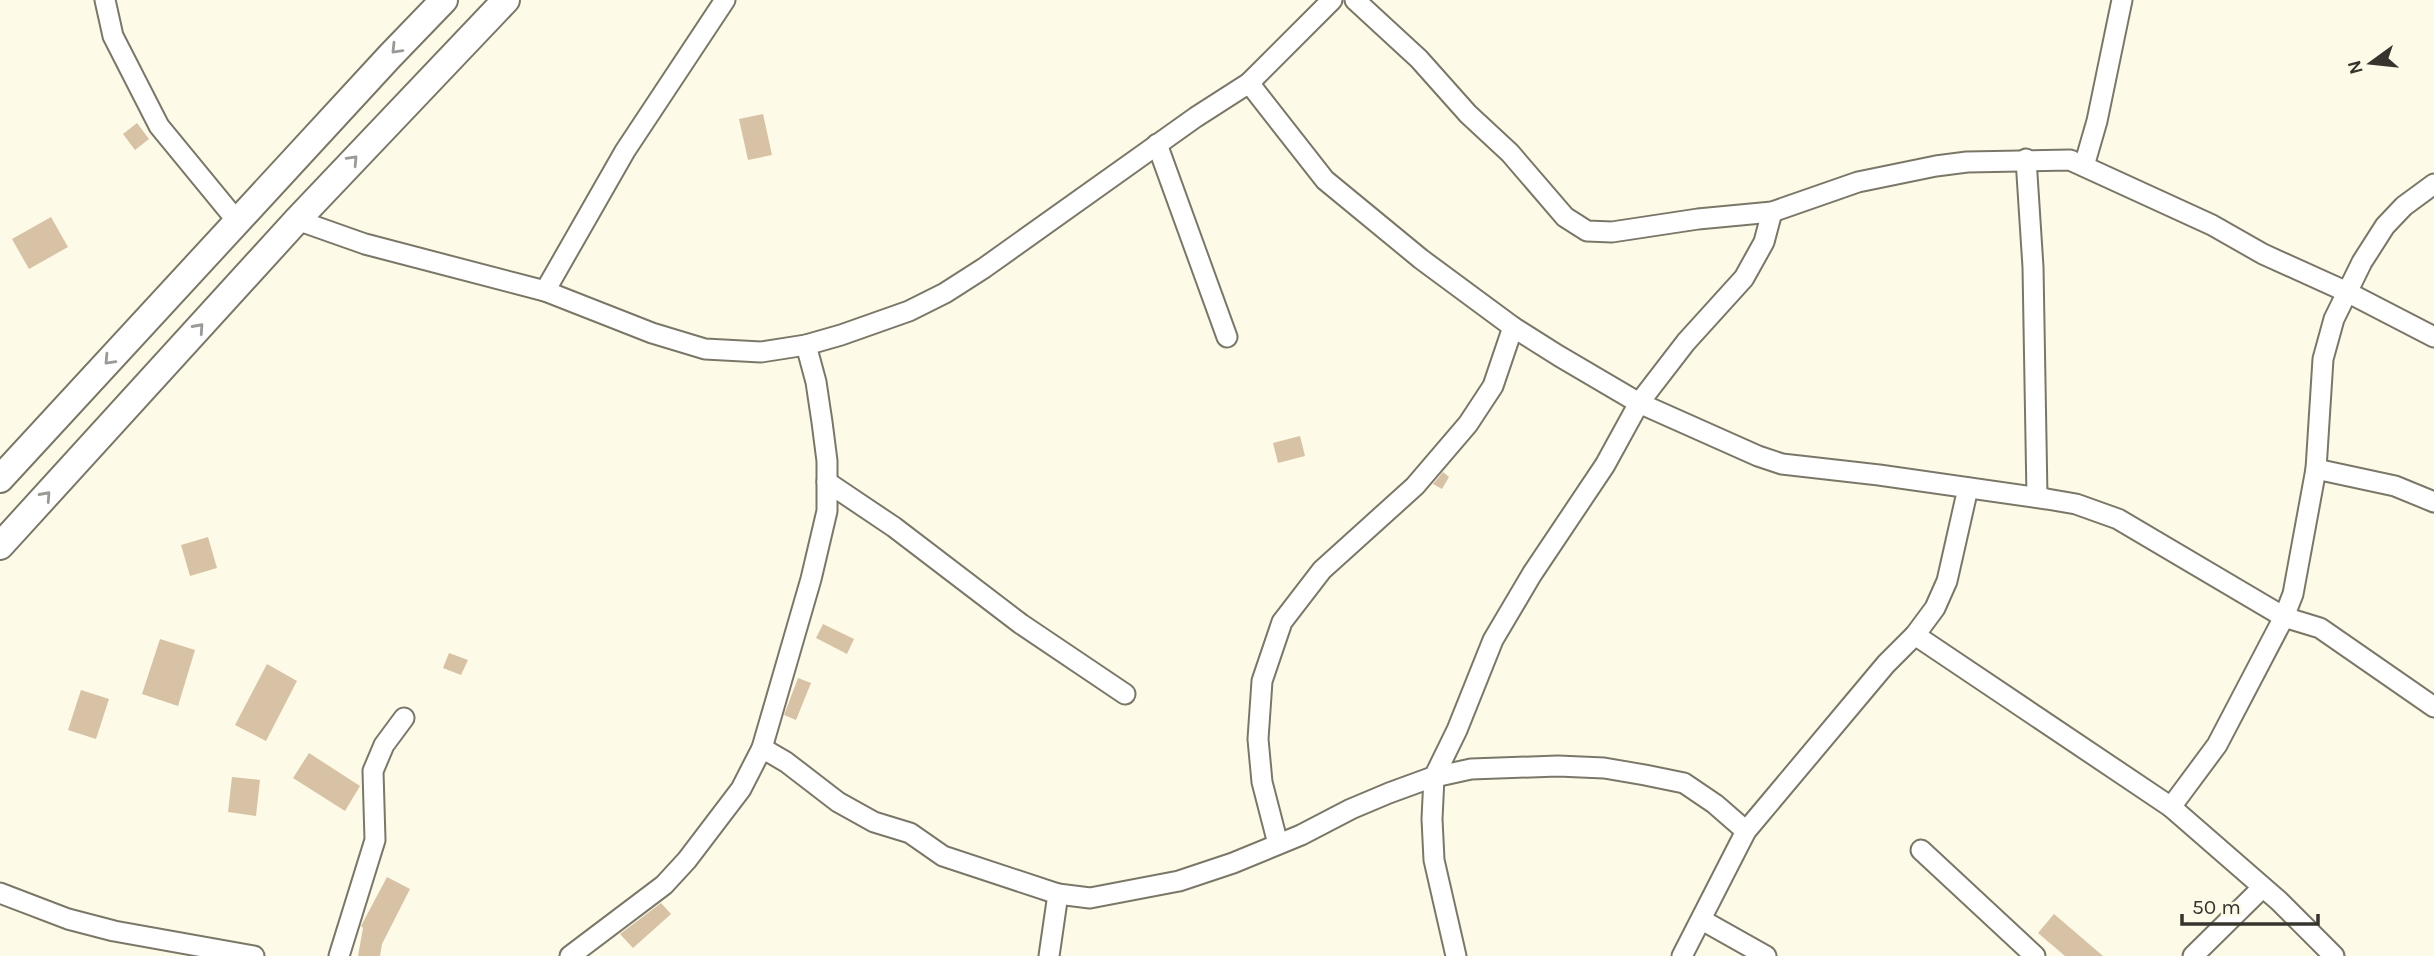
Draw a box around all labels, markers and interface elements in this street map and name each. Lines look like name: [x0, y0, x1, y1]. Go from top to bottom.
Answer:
north arrow: [2336, 28, 2406, 98]
one-way arrow: [392, 41, 405, 54]
text: N: [2343, 58, 2368, 77]
one-way arrow: [345, 155, 357, 168]
one-way arrow: [191, 323, 203, 336]
one-way arrow: [105, 352, 118, 365]
one-way arrow: [38, 491, 50, 504]
scale bar: [2182, 883, 2318, 927]
text: 50 m: [2192, 895, 2241, 919]

